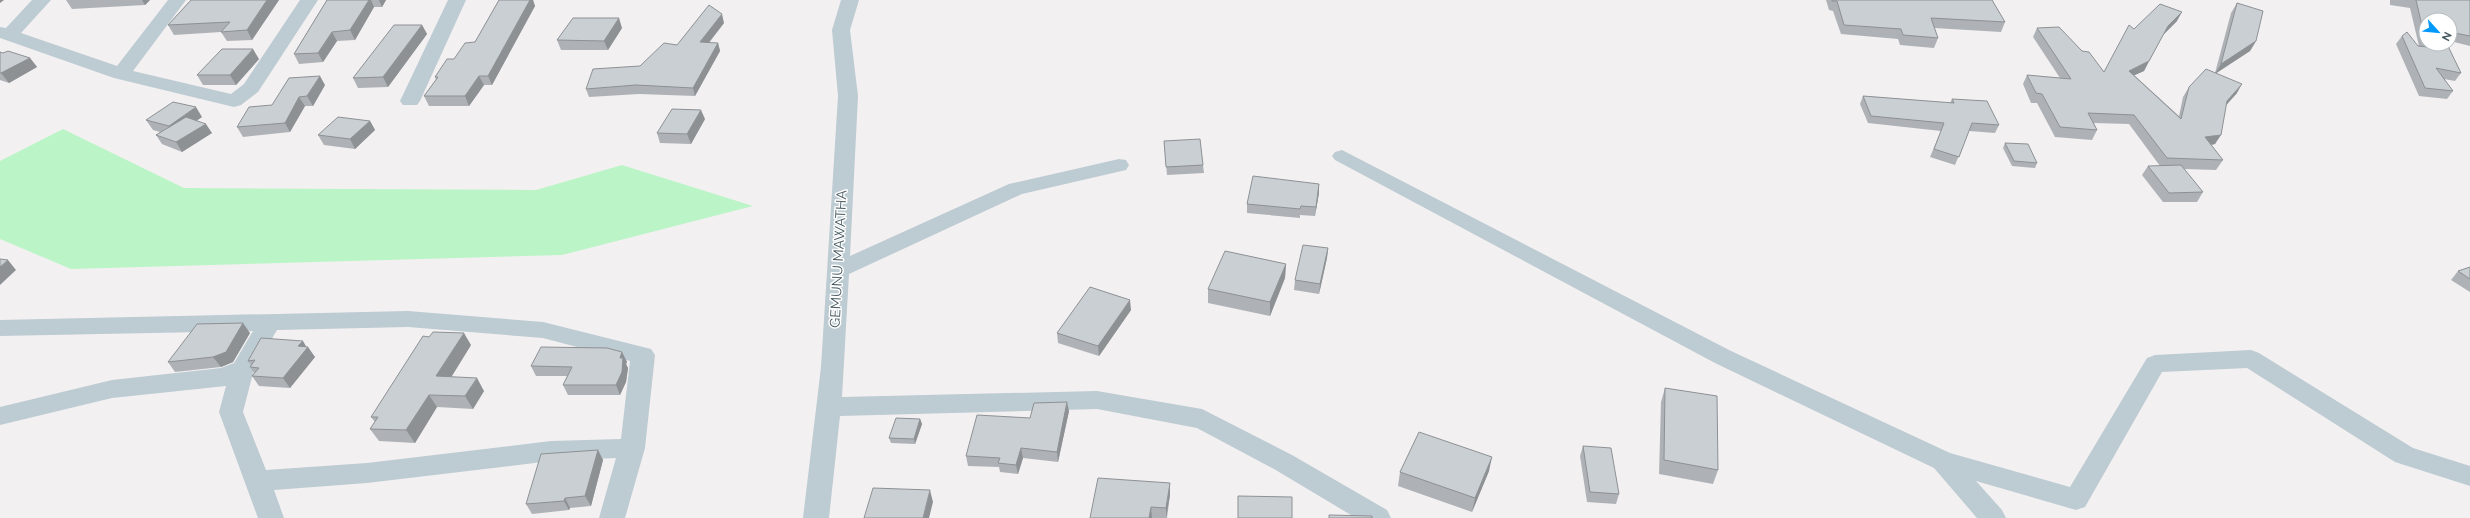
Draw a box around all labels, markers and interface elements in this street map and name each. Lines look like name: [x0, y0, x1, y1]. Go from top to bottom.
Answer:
north arrow: [2418, 12, 2458, 52]
text: N: [2439, 30, 2454, 43]
street label: GEMUNU MAWATHA: [826, 189, 850, 328]

